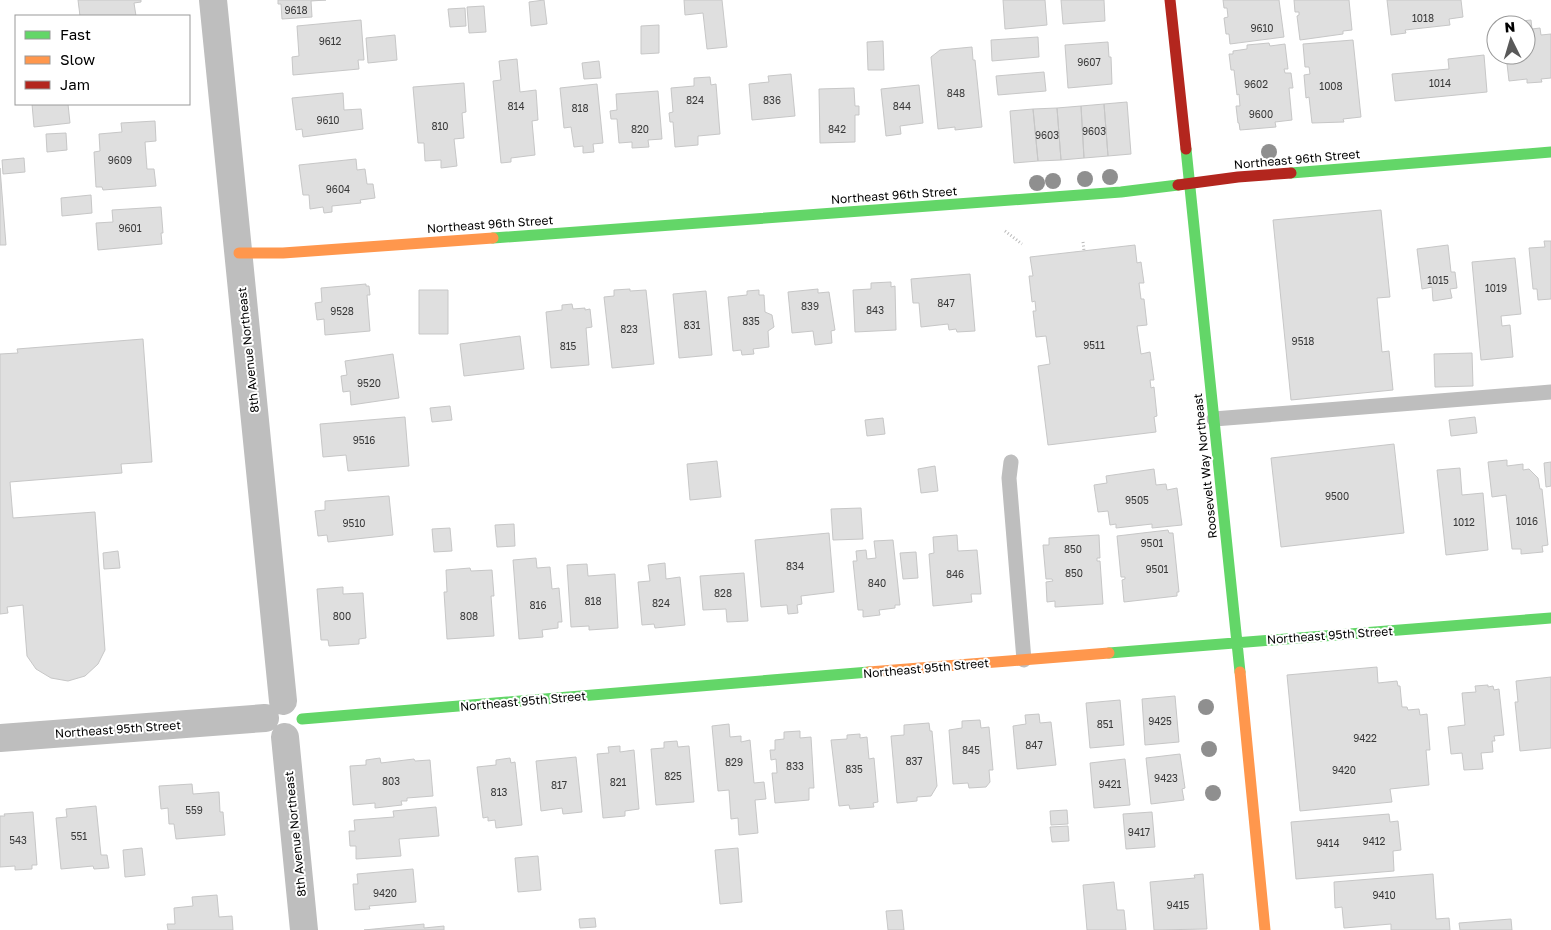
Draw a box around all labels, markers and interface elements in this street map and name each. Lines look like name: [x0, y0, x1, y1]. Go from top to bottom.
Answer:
house number: 9618: [284, 4, 308, 16]
house number: 1018: [1412, 12, 1434, 24]
legend: [15, 15, 190, 105]
north arrow: [1486, 15, 1536, 65]
text: N: [1504, 18, 1516, 35]
house number: 9610: [1250, 22, 1274, 34]
text: Fast: [60, 25, 91, 43]
house number: 9612: [319, 35, 342, 47]
text: Slow: [60, 50, 95, 68]
house number: 9607: [1077, 56, 1101, 68]
text: Jam: [60, 75, 90, 93]
house number: 1014: [1429, 77, 1451, 89]
house number: 9602: [1244, 78, 1268, 90]
house number: 1008: [1319, 80, 1343, 92]
house number: 848: [947, 87, 965, 99]
house number: 824: [686, 94, 704, 106]
house number: 836: [763, 94, 781, 106]
house number: 814: [507, 100, 525, 112]
house number: 844: [893, 100, 911, 112]
house number: 818: [571, 102, 589, 114]
house number: 9600: [1249, 108, 1273, 120]
house number: 9610: [316, 114, 340, 126]
house number: 810: [431, 120, 449, 132]
house number: 820: [631, 123, 649, 135]
house number: 842: [828, 123, 846, 135]
house number: 9603: [1082, 125, 1106, 137]
house number: 9603: [1035, 129, 1059, 141]
street label: Northeast 96th Street: [1233, 146, 1361, 172]
house number: 9609: [108, 154, 132, 166]
house number: 9604: [326, 183, 350, 195]
street label: Northeast 96th Street: [830, 183, 958, 207]
street label: Northeast 96th Street: [426, 212, 554, 236]
house number: 9601: [118, 222, 142, 234]
house number: 1015: [1427, 274, 1449, 286]
house number: 1019: [1485, 282, 1507, 294]
street label: 8th Avenue Northeast: [234, 286, 262, 414]
house number: 847: [937, 297, 955, 309]
house number: 839: [801, 300, 819, 312]
house number: 843: [866, 304, 884, 316]
house number: 9528: [330, 305, 354, 317]
house number: 835: [742, 315, 760, 327]
house number: 831: [684, 319, 701, 331]
house number: 823: [620, 323, 638, 335]
house number: 9518: [1292, 335, 1314, 347]
house number: 9511: [1083, 339, 1105, 351]
house number: 815: [560, 340, 577, 352]
house number: 9520: [357, 377, 381, 389]
street label: Roosevelt Way Northeast: [1190, 392, 1220, 539]
house number: 9516: [353, 434, 375, 446]
house number: 9500: [1325, 490, 1349, 502]
house number: 9505: [1125, 494, 1149, 506]
house number: 1016: [1516, 515, 1538, 527]
house number: 1012: [1453, 516, 1475, 528]
house number: 9510: [343, 517, 365, 529]
house number: 9501: [1141, 537, 1164, 549]
house number: 850: [1064, 543, 1082, 555]
house number: 834: [786, 560, 804, 572]
house number: 9501: [1146, 563, 1169, 575]
house number: 850: [1065, 567, 1083, 579]
house number: 846: [946, 568, 964, 580]
house number: 840: [868, 577, 886, 589]
house number: 828: [714, 587, 732, 599]
house number: 818: [584, 595, 602, 607]
house number: 824: [652, 597, 670, 609]
house number: 816: [530, 599, 547, 611]
house number: 800: [333, 610, 351, 622]
house number: 808: [460, 610, 478, 622]
street label: Northeast 95th Street: [1267, 623, 1394, 647]
street label: Northeast 95th Street: [862, 655, 990, 681]
street label: Northeast 95th Street: [459, 688, 587, 714]
house number: 9425: [1148, 715, 1172, 727]
street label: Northeast 95th Street: [55, 717, 182, 741]
house number: 851: [1097, 718, 1114, 730]
house number: 9422: [1353, 732, 1377, 744]
house number: 847: [1025, 739, 1043, 751]
house number: 845: [962, 744, 980, 756]
house number: 837: [905, 755, 923, 767]
house number: 829: [725, 756, 743, 768]
house number: 833: [786, 760, 804, 772]
house number: 835: [845, 763, 863, 775]
house number: 9420: [1332, 764, 1356, 776]
street label: 8th Avenue Northeast: [281, 770, 309, 898]
house number: 825: [664, 770, 682, 782]
house number: 9423: [1154, 772, 1178, 784]
house number: 803: [382, 775, 400, 787]
house number: 821: [610, 776, 627, 788]
house number: 9421: [1099, 778, 1122, 790]
house number: 817: [551, 779, 567, 791]
house number: 813: [491, 786, 508, 798]
house number: 559: [185, 804, 203, 816]
house number: 9417: [1128, 826, 1150, 838]
house number: 551: [71, 830, 87, 842]
house number: 543: [9, 834, 27, 846]
house number: 9412: [1363, 835, 1386, 847]
house number: 9414: [1316, 837, 1340, 849]
house number: 9420: [373, 887, 397, 899]
house number: 9410: [1372, 889, 1396, 901]
house number: 9415: [1167, 899, 1190, 911]

